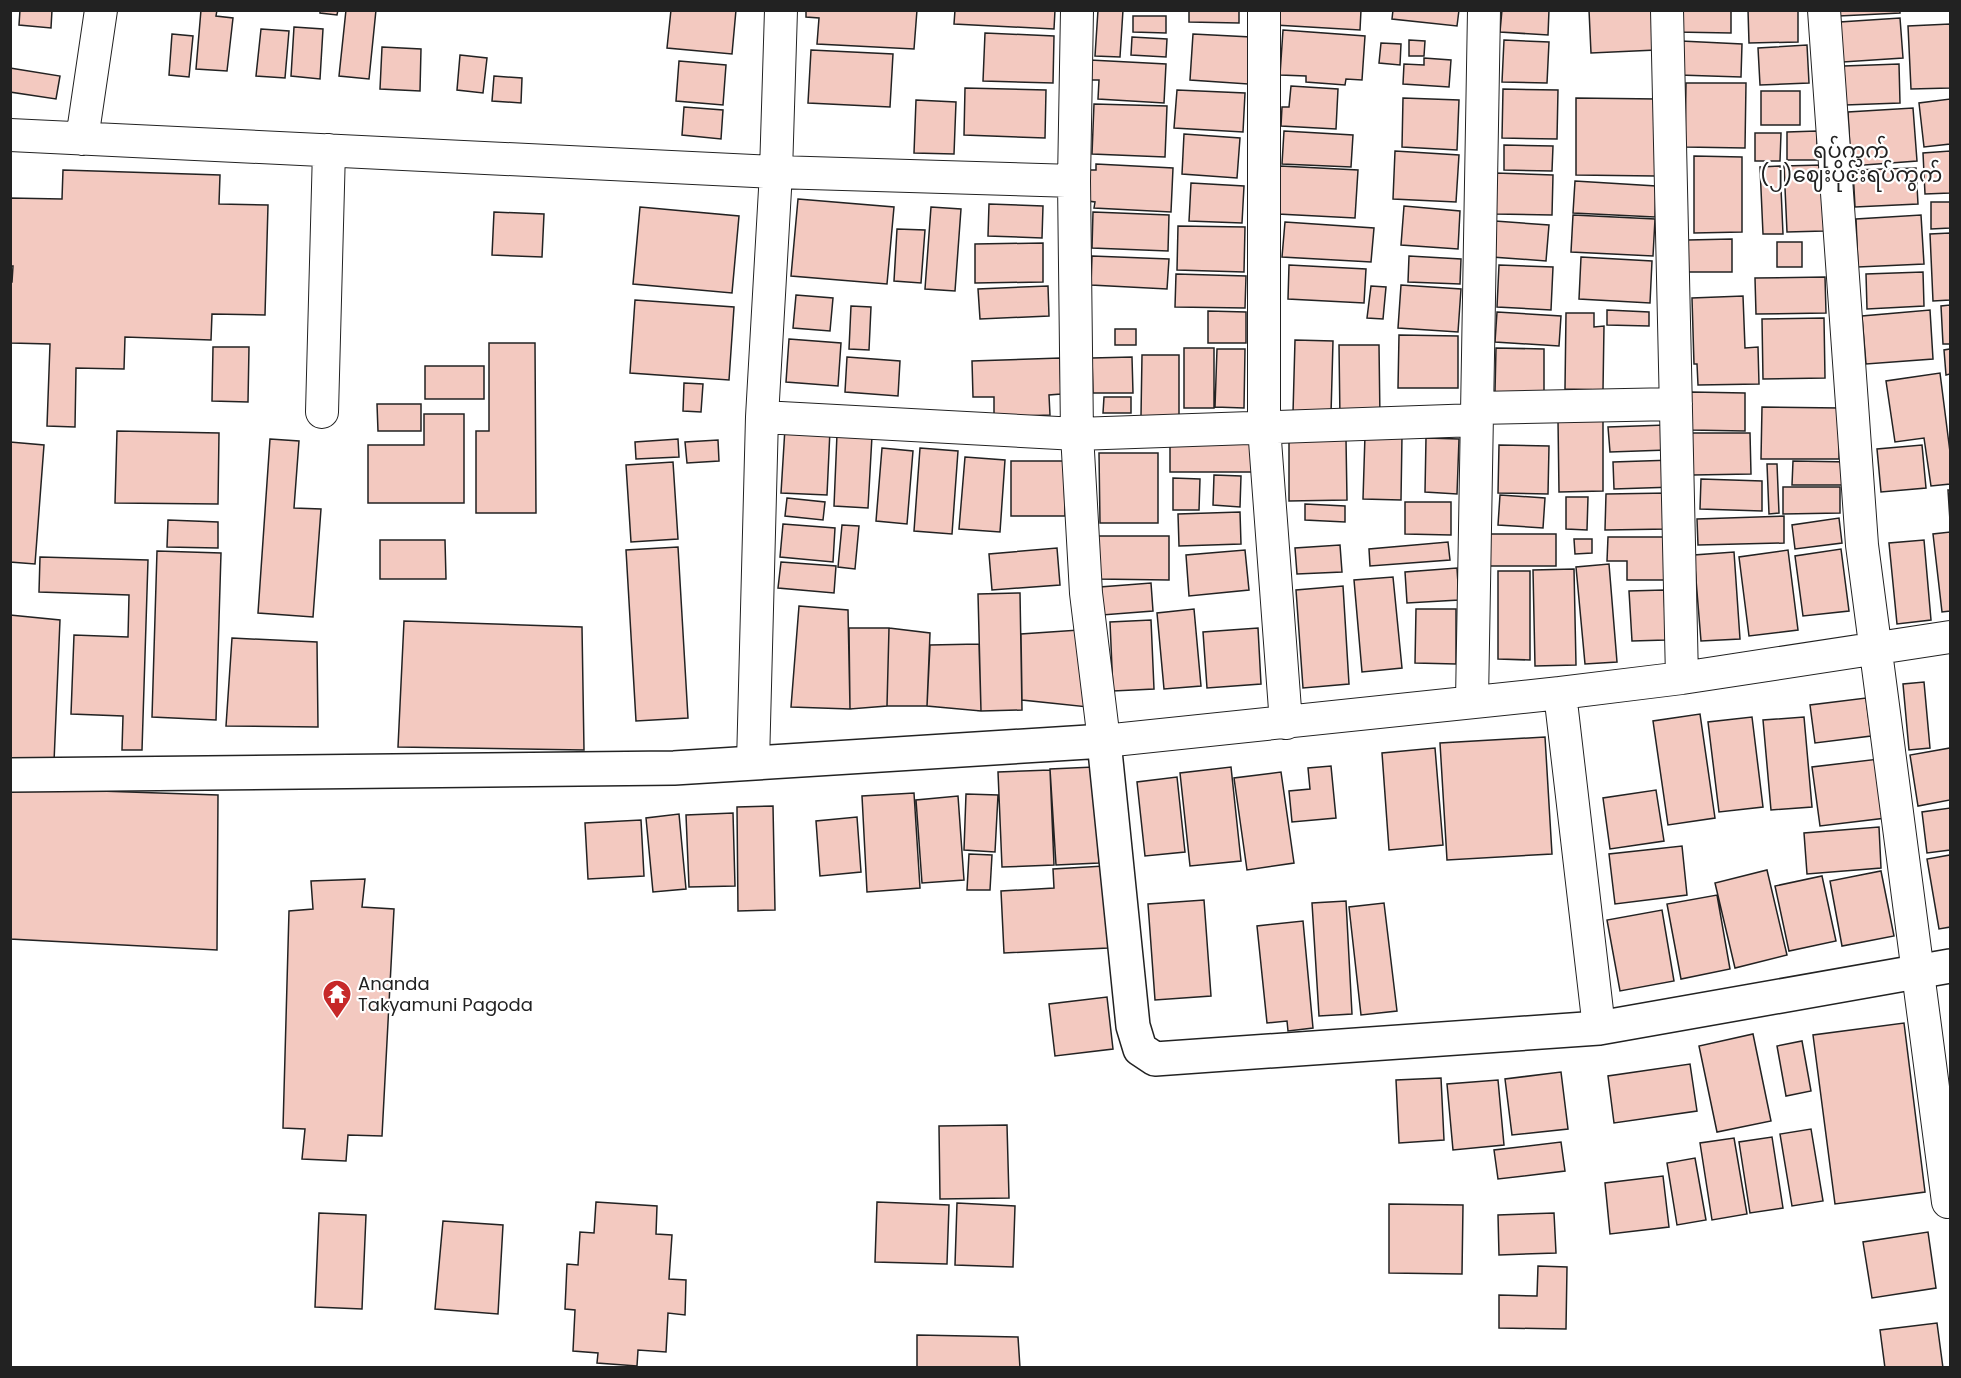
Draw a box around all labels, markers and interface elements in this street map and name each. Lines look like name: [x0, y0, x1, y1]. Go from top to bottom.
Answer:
district label: ရပ်ကွက် (၂)ဈေးပိုင်းရပ်ကွက်: [1760, 135, 1942, 192]
place label: Ananda Takyamuni Pagoda: [358, 971, 533, 1017]
temple icon: Ananda Takyamuni Pagoda: [321, 978, 353, 1020]

